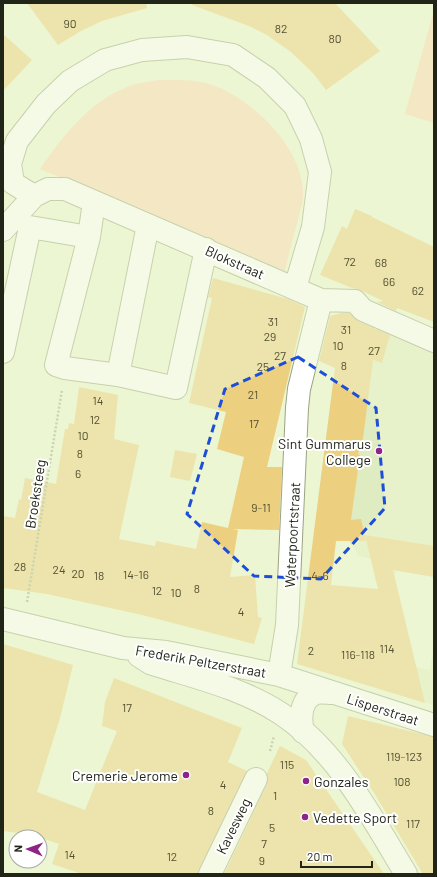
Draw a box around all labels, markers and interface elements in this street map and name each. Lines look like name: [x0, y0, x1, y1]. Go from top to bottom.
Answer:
house number: 90: [63, 16, 77, 30]
house number: 82: [275, 21, 287, 35]
house number: 80: [328, 31, 342, 45]
street label: Blokstraat: [203, 241, 267, 283]
house number: 72: [344, 254, 356, 268]
house number: 68: [375, 255, 387, 269]
house number: 66: [383, 274, 395, 288]
house number: 62: [412, 283, 424, 297]
house number: 31: [268, 314, 278, 328]
house number: 31: [341, 322, 351, 336]
house number: 29: [264, 329, 276, 343]
house number: 10: [333, 338, 343, 352]
house number: 27: [368, 343, 380, 357]
house number: 27: [274, 348, 286, 362]
house number: 8: [341, 358, 347, 372]
house number: 25: [257, 359, 269, 373]
house number: 21: [248, 387, 258, 401]
house number: 14: [93, 393, 103, 407]
house number: 12: [90, 412, 100, 426]
house number: 17: [249, 416, 259, 430]
house number: 10: [78, 428, 88, 442]
place label: Sint Gummarus College: [278, 435, 371, 468]
house number: 8: [77, 446, 83, 460]
marker: Sint Gummarus College: [374, 446, 384, 456]
street label: Broeksteeg: [21, 458, 49, 530]
house number: 6: [75, 466, 81, 480]
street label: Waterpoortstraat: [281, 482, 303, 588]
house number: 9-11: [251, 500, 271, 514]
house number: 28: [14, 559, 26, 573]
house number: 24: [52, 562, 66, 576]
house number: 20: [71, 566, 85, 580]
house number: 14-16: [123, 567, 149, 581]
house number: 18: [94, 568, 104, 582]
house number: 4-6: [311, 568, 329, 582]
house number: 8: [194, 581, 200, 595]
house number: 12: [152, 583, 162, 597]
house number: 10: [171, 585, 181, 599]
house number: 4: [238, 604, 244, 618]
street label: Frederik Peltzerstraat: [134, 641, 268, 681]
house number: 114: [379, 641, 395, 655]
house number: 2: [308, 643, 314, 657]
house number: 116-118: [341, 647, 375, 661]
street label: Lisperstraat: [345, 689, 421, 729]
house number: 17: [122, 700, 132, 714]
house number: 119-123: [386, 749, 422, 763]
house number: 115: [280, 757, 294, 771]
place label: Cremerie Jerome: [72, 767, 178, 784]
marker: Cremerie Jerome: [181, 770, 191, 780]
place label: Gonzales: [314, 773, 369, 790]
house number: 108: [393, 774, 411, 788]
marker: Gonzales: [301, 776, 311, 786]
house number: 4: [220, 777, 226, 791]
house number: 1: [273, 788, 277, 802]
street label: Kavesweg: [212, 795, 254, 857]
house number: 8: [208, 803, 214, 817]
place label: Vedette Sport: [313, 809, 397, 826]
marker: Vedette Sport: [300, 812, 310, 822]
house number: 117: [406, 816, 420, 830]
house number: 5: [269, 820, 275, 834]
north arrow: [8, 829, 48, 869]
house number: 7: [261, 836, 267, 850]
scale bar: [301, 843, 372, 869]
text: N: [11, 845, 24, 853]
house number: 14: [65, 847, 75, 861]
house number: 12: [167, 849, 177, 863]
text: 20 m: [307, 849, 333, 863]
house number: 9: [259, 853, 265, 867]

